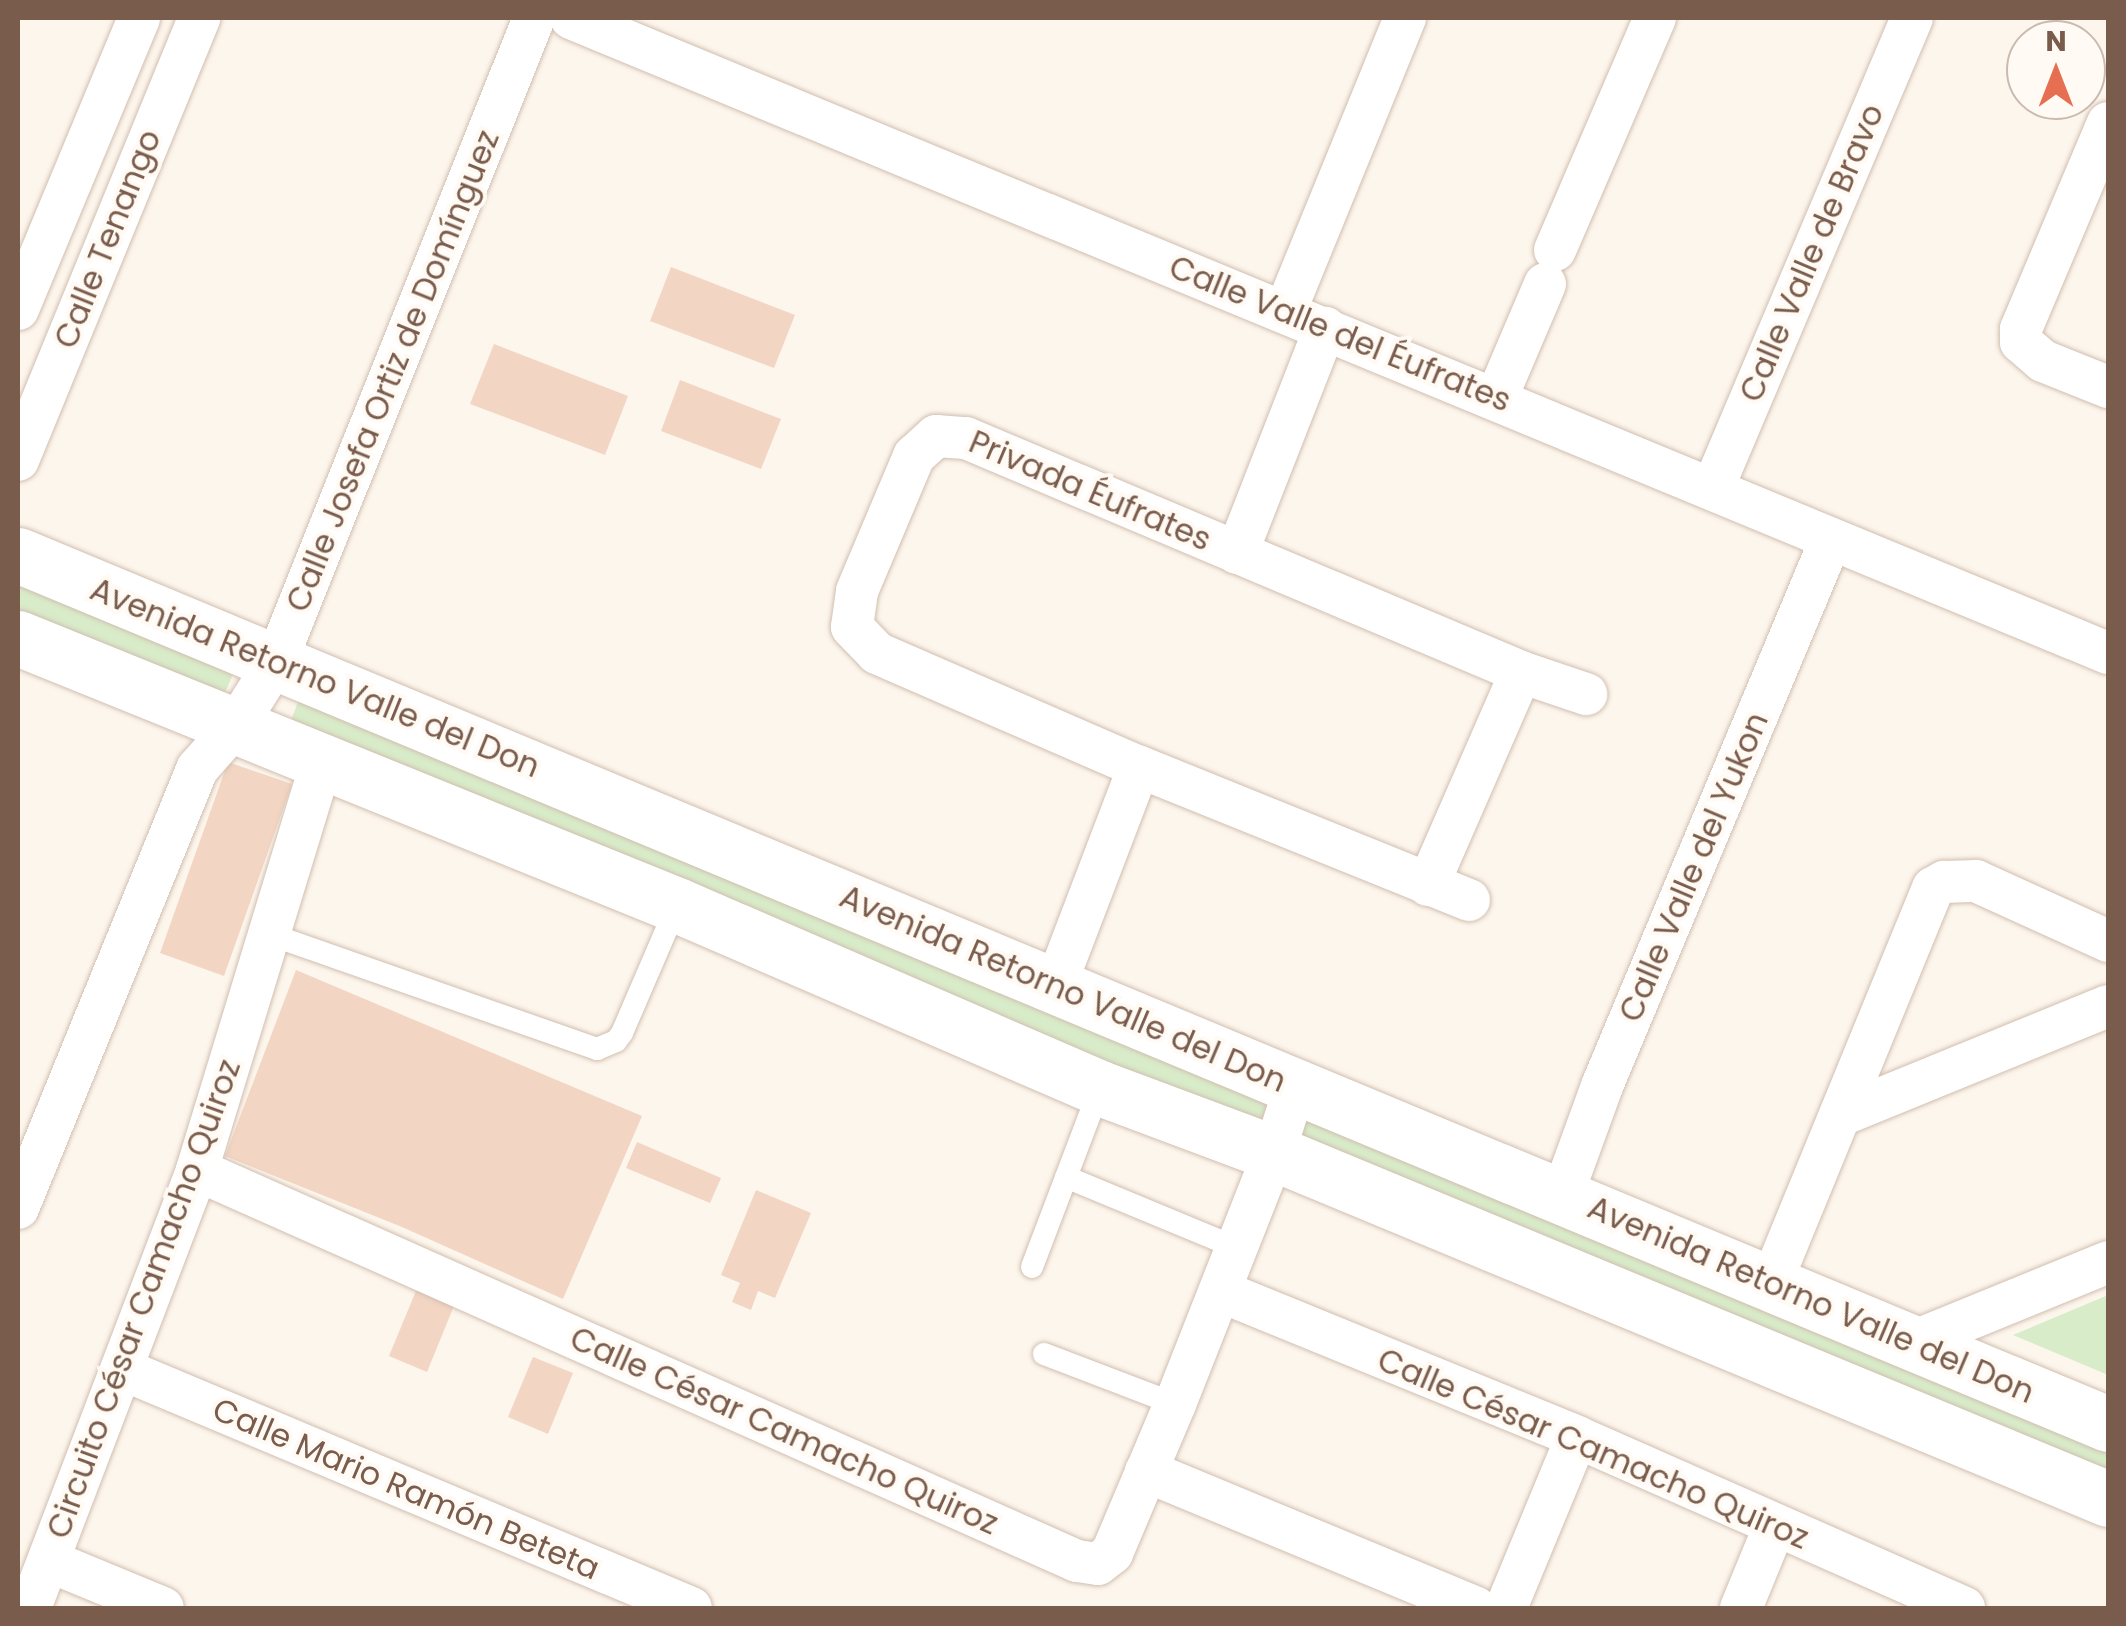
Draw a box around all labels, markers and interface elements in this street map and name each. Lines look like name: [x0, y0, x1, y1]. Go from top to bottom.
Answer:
north arrow: [2006, 20, 2106, 120]
text: N: [2045, 22, 2067, 61]
street label: Calle Valle de Bravo: [1732, 98, 1892, 408]
street label: Calle Tenango: [47, 124, 169, 354]
street label: Calle Josefa Ortiz de Domínguez: [279, 125, 507, 617]
street label: Calle Valle del Éufrates: [1164, 248, 1516, 420]
street label: Privada Éufrates: [963, 423, 1217, 559]
street label: Avenida Retorno Valle del Don: [85, 570, 545, 786]
street label: Calle Valle del Yukon: [1611, 707, 1777, 1027]
street label: Avenida Retorno Valle del Don: [834, 877, 1292, 1101]
street label: Circuito César Camacho Quiroz: [39, 1054, 249, 1544]
street label: Avenida Retorno Valle del Don: [1582, 1188, 2040, 1412]
street label: Calle César Camacho Quiroz: [564, 1319, 1004, 1543]
street label: Calle César Camacho Quiroz: [1372, 1341, 1814, 1557]
street label: Calle Mario Ramón Beteta: [207, 1390, 605, 1588]

